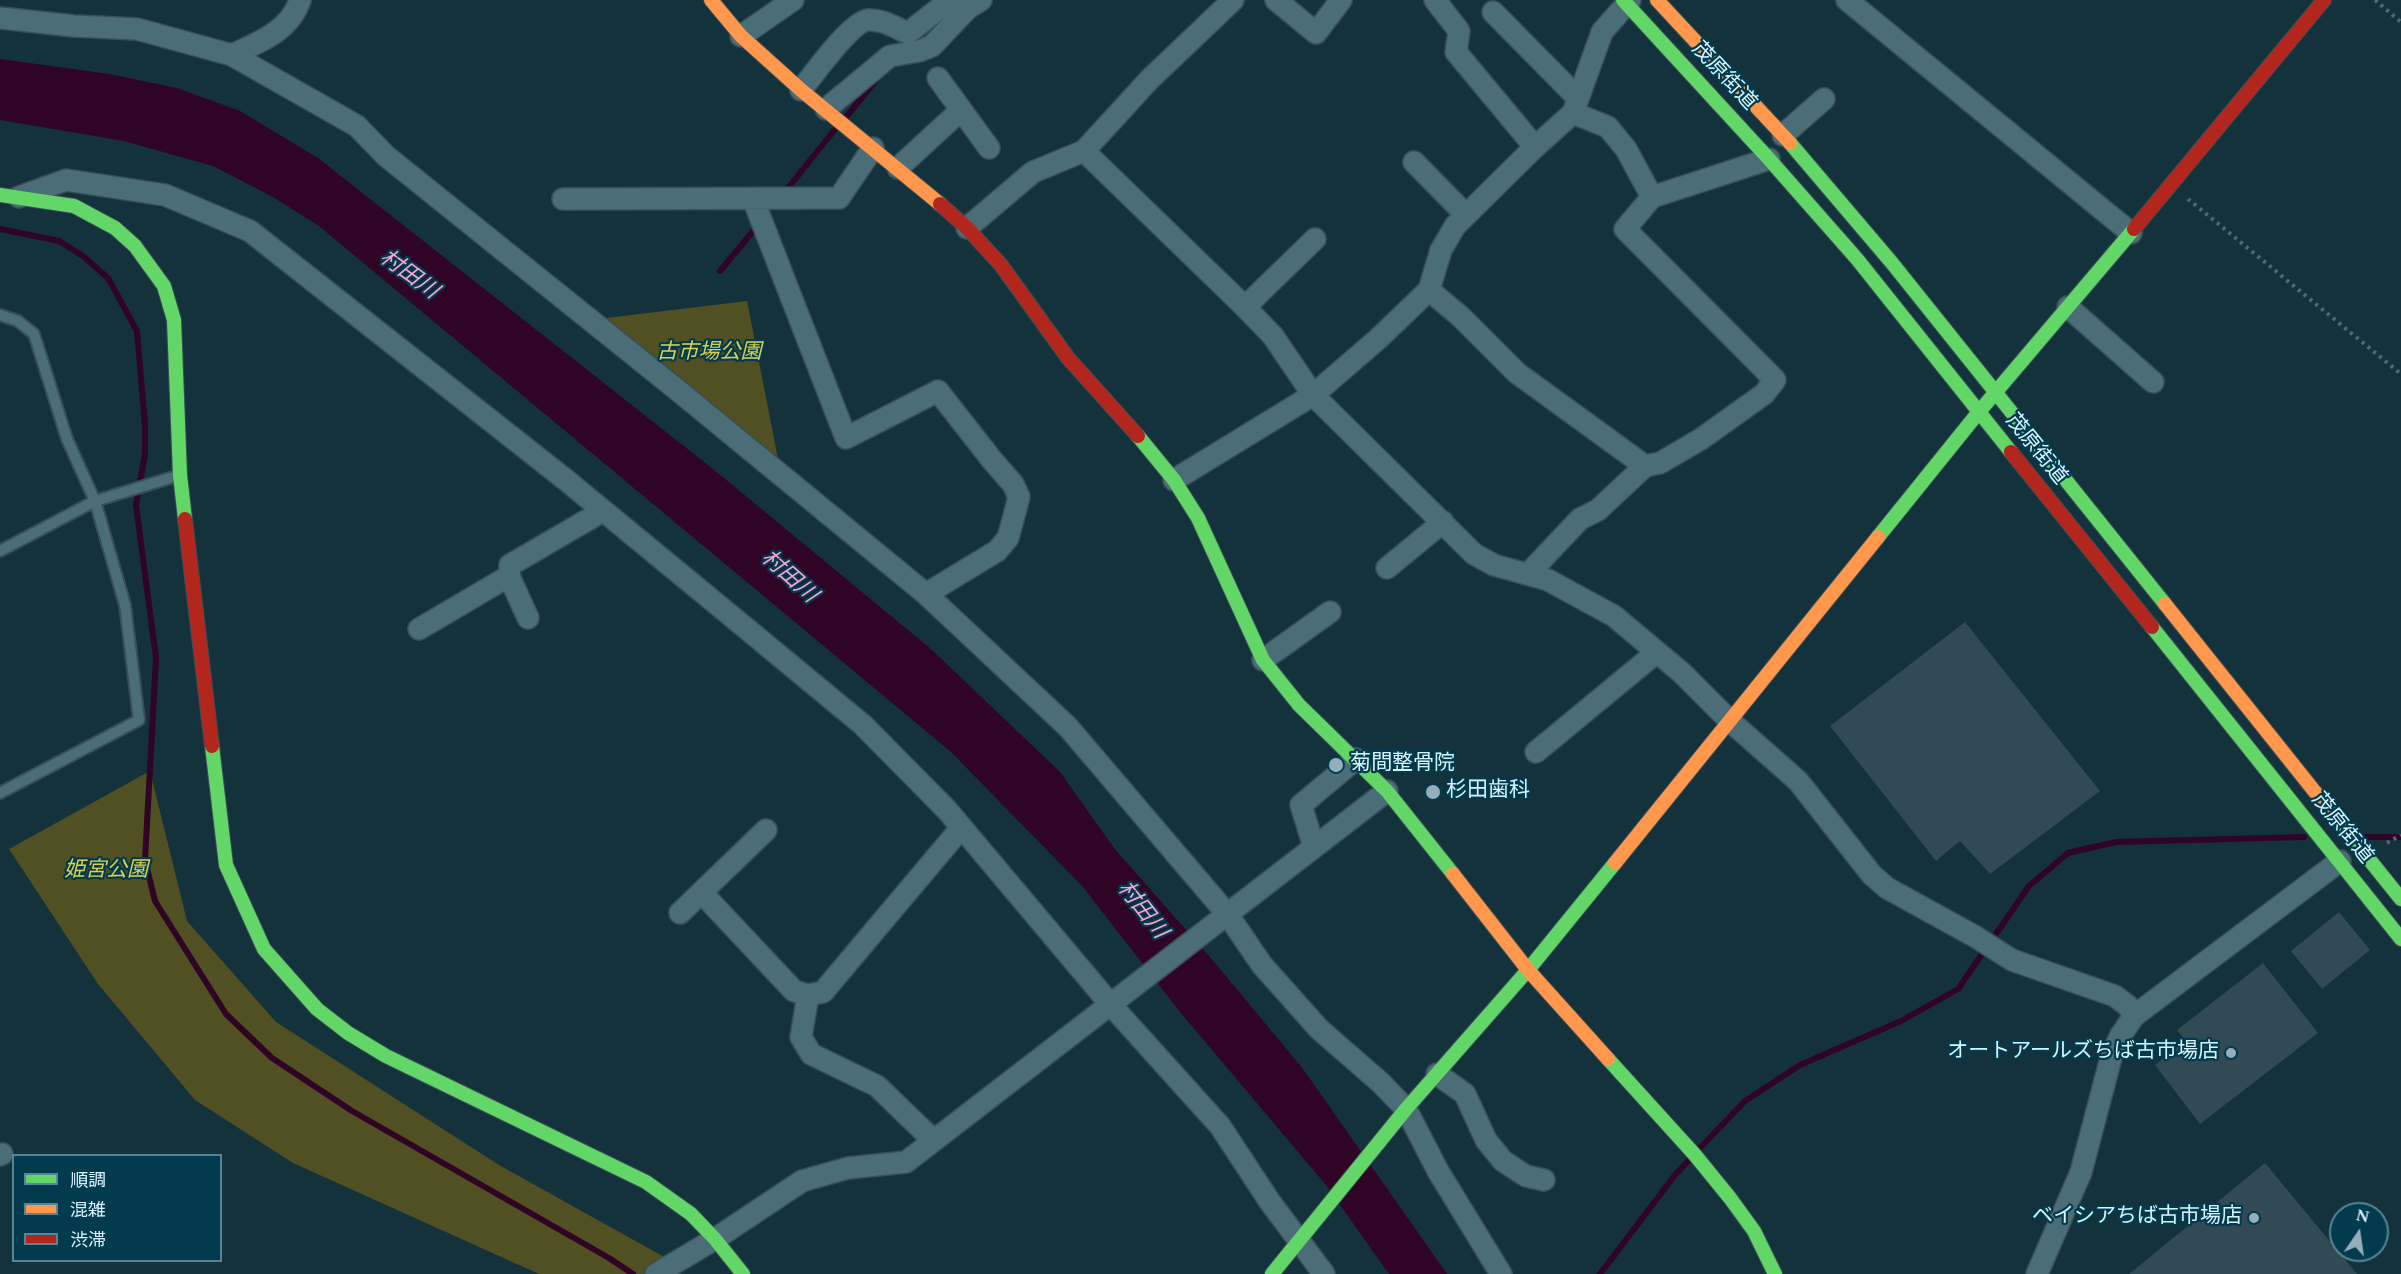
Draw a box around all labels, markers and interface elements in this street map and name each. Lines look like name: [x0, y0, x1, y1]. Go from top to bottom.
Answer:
street label: 茂原街道: [1685, 38, 1761, 116]
water label: 村田川: [374, 246, 442, 306]
park label: 古市場公園: [657, 341, 761, 367]
street label: 茂原街道: [1999, 409, 2071, 491]
water label: 村田川: [755, 546, 821, 610]
place label: 菊間整骨院: [1350, 752, 1455, 778]
marker: 菊間整骨院: [1327, 756, 1345, 774]
place label: 杉田歯科: [1446, 779, 1530, 805]
marker: 杉田歯科: [1424, 783, 1442, 801]
street label: 茂原街道: [2305, 788, 2377, 870]
park label: 姫宮公園: [64, 859, 148, 885]
water label: 村田川: [1110, 877, 1172, 945]
place label: オートアールズちば古市場店: [1947, 1040, 2219, 1066]
marker: オートアールズちば古市場店: [2224, 1046, 2238, 1060]
legend: [12, 1154, 222, 1262]
text: 順調: [70, 1167, 106, 1194]
text: 混雑: [70, 1197, 106, 1224]
north arrow: [2329, 1202, 2389, 1262]
text: N: [2354, 1203, 2372, 1230]
place label: ベイシアちば古市場店: [2032, 1205, 2242, 1231]
marker: ベイシアちば古市場店: [2247, 1211, 2261, 1225]
text: 渋滞: [70, 1227, 106, 1254]

